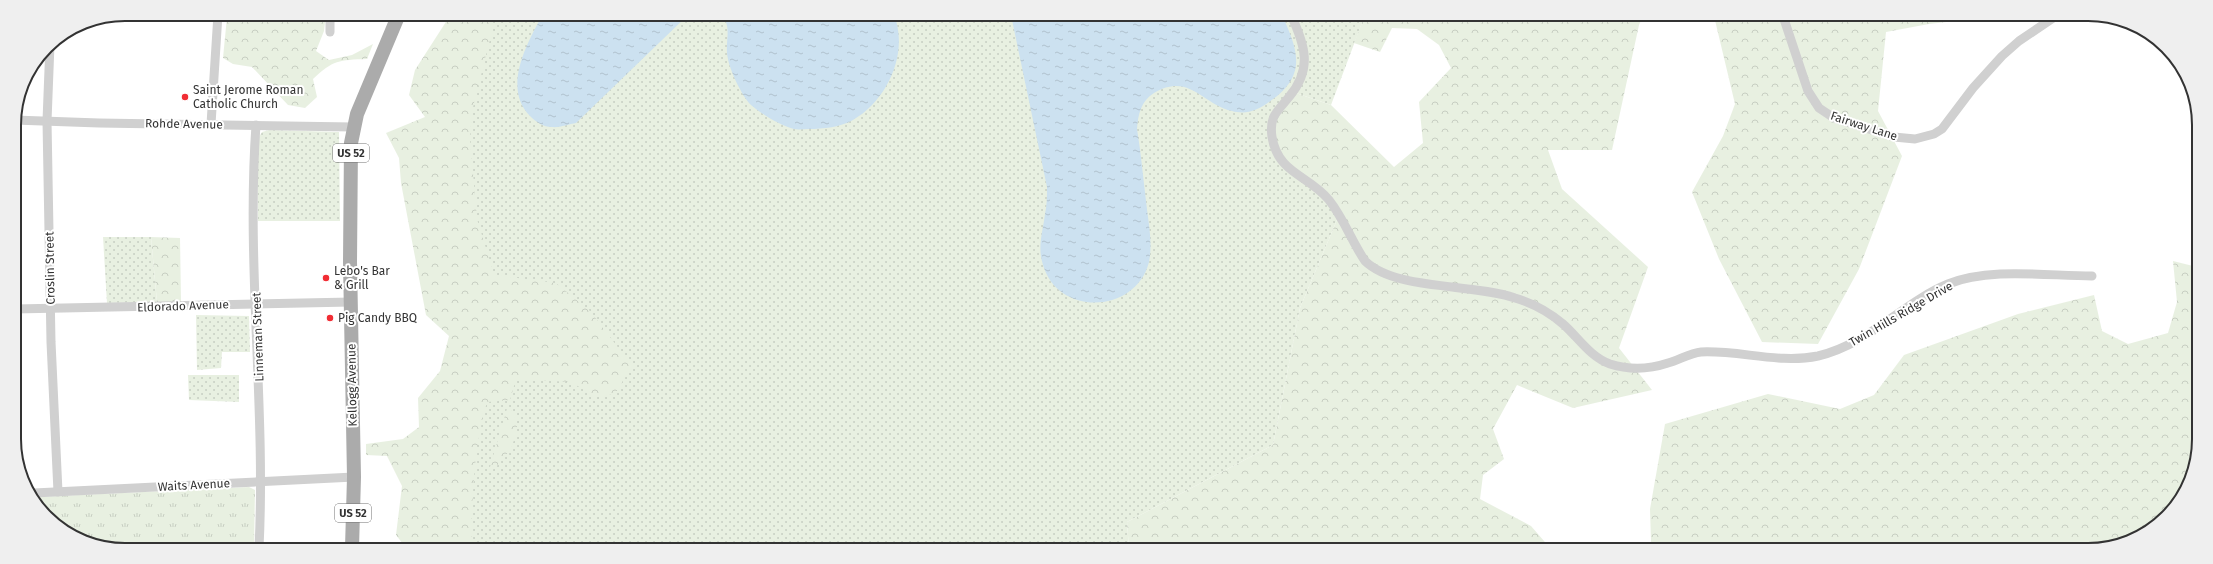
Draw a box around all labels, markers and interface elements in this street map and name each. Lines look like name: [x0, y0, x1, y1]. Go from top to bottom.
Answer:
place label: Saint Jerome Roman Catholic Church: [193, 83, 303, 111]
marker: Saint Jerome Roman Catholic Church: [180, 92, 190, 102]
street label: Fairway Lane: [1829, 109, 1899, 143]
street label: Rohde Avenue: [145, 116, 223, 132]
road number: US 52: [333, 144, 369, 162]
street label: Croslin Street: [42, 231, 58, 305]
place label: Lebo's Bar & Grill: [334, 264, 390, 292]
marker: Lebo's Bar & Grill: [321, 273, 331, 283]
street label: Twin Hills Ridge Drive: [1847, 279, 1955, 349]
street label: Linneman Street: [249, 291, 267, 382]
street label: Eldorado Avenue: [137, 297, 229, 315]
place label: Pig Candy BBQ: [338, 311, 417, 325]
marker: Pig Candy BBQ: [325, 313, 335, 323]
street label: Kellogg Avenue: [344, 343, 360, 427]
street label: Waits Avenue: [157, 476, 231, 494]
road number: US 52: [335, 504, 371, 522]

